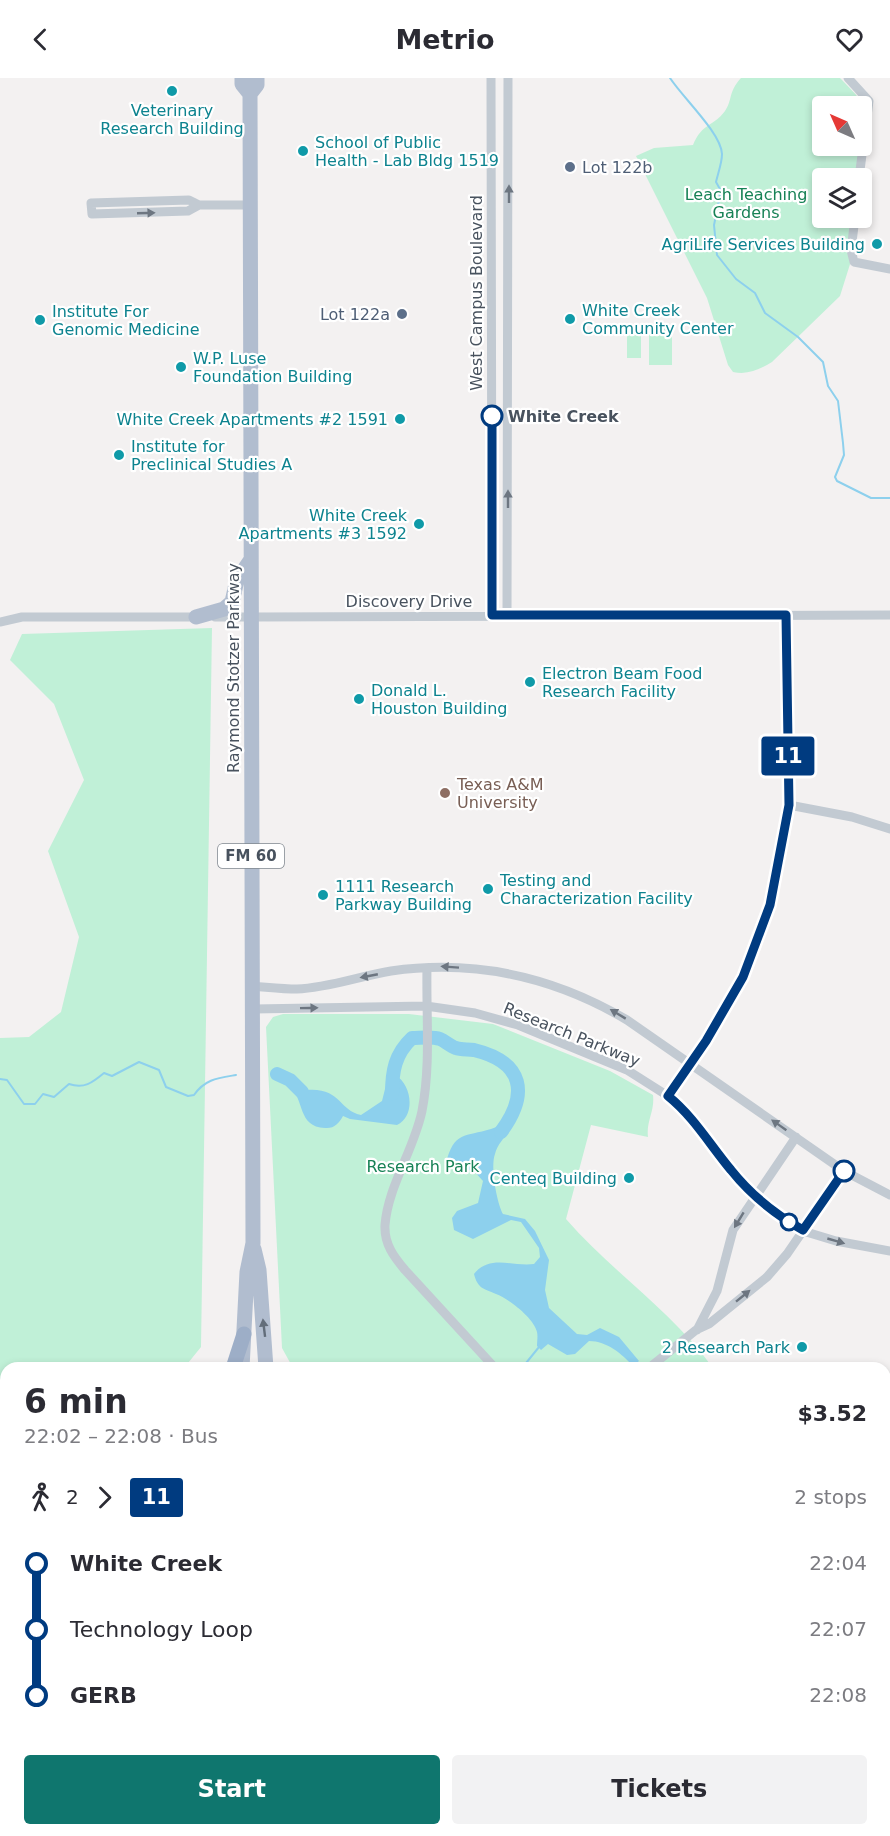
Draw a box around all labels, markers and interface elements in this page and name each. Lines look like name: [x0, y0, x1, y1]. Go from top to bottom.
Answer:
icon: back: [24, 23, 57, 56]
icon: heart: [833, 23, 866, 56]
text: Metrio: [395, 24, 495, 55]
marker: Veterinary Research Building: [165, 84, 179, 98]
north arrow: [812, 96, 872, 156]
map controls: [812, 96, 872, 228]
place label: Veterinary Research Building: [100, 101, 244, 138]
place label: School of Public Health - Lab Bldg 1519: [315, 133, 499, 170]
marker: School of Public Health - Lab Bldg 1519: [296, 144, 310, 158]
place label: Lot 122b: [582, 158, 652, 177]
marker: Lot 122b: [563, 160, 577, 174]
button: layers: [812, 168, 872, 228]
one-way arrow: [504, 185, 514, 204]
park label: Leach Teaching Gardens: [685, 185, 807, 222]
street label: West Campus Boulevard: [467, 195, 486, 391]
one-way arrow: [137, 208, 156, 217]
place label: AgriLife Services Building: [661, 235, 865, 254]
marker: AgriLife Services Building: [870, 237, 884, 251]
place label: White Creek Community Center: [582, 301, 734, 338]
place label: Institute For Genomic Medicine: [52, 302, 200, 339]
place label: Lot 122a: [320, 305, 390, 324]
marker: Lot 122a: [395, 307, 409, 321]
marker: White Creek Community Center: [563, 312, 577, 326]
marker: Institute For Genomic Medicine: [33, 313, 47, 327]
place label: W.P. Luse Foundation Building: [193, 349, 352, 386]
marker: W.P. Luse Foundation Building: [174, 360, 188, 374]
marker: White Creek: [481, 405, 503, 427]
place label: White Creek: [508, 407, 619, 426]
place label: White Creek Apartments #2 1591: [117, 410, 388, 429]
marker: White Creek Apartments #2 1591: [393, 412, 407, 426]
place label: Institute for Preclinical Studies A: [131, 437, 292, 474]
marker: Institute for Preclinical Studies A: [112, 448, 126, 462]
one-way arrow: [503, 490, 513, 509]
place label: White Creek Apartments #3 1592: [239, 506, 408, 543]
marker: White Creek Apartments #3 1592: [412, 517, 426, 531]
street label: Raymond Stotzer Parkway: [224, 563, 243, 773]
street label: Discovery Drive: [346, 592, 472, 611]
place label: Electron Beam Food Research Facility: [542, 664, 702, 701]
marker: Electron Beam Food Research Facility: [523, 675, 537, 689]
place label: Donald L. Houston Building: [371, 681, 508, 718]
marker: Donald L. Houston Building: [352, 692, 366, 706]
line badge: 11: [761, 736, 815, 776]
text: 11: [773, 744, 803, 768]
place label: Texas A&M University: [456, 775, 544, 812]
marker: Texas A&M University: [438, 786, 452, 800]
road number: FM 60: [218, 844, 284, 868]
place label: Testing and Characterization Facility: [499, 871, 693, 908]
place label: 1111 Research Parkway Building: [335, 877, 472, 914]
marker: Testing and Characterization Facility: [481, 882, 495, 896]
marker: 1111 Research Parkway Building: [316, 888, 330, 902]
one-way arrow: [440, 962, 459, 972]
one-way arrow: [360, 972, 379, 981]
street label: Research Parkway: [501, 998, 643, 1071]
one-way arrow: [300, 1003, 319, 1013]
one-way arrow: [610, 1009, 626, 1020]
one-way arrow: [771, 1119, 787, 1131]
park label: Research Park: [366, 1157, 480, 1176]
unlabelled marker: [833, 1160, 855, 1182]
place label: Centeq Building: [490, 1169, 617, 1188]
marker: Centeq Building: [622, 1171, 636, 1185]
one-way arrow: [733, 1212, 744, 1228]
unlabelled marker: [780, 1213, 798, 1231]
one-way arrow: [826, 1236, 845, 1246]
one-way arrow: [736, 1291, 751, 1303]
one-way arrow: [259, 1318, 269, 1337]
place label: 2 Research Park: [662, 1338, 791, 1357]
marker: 2 Research Park: [795, 1340, 809, 1354]
text: 6 min: [24, 1382, 128, 1421]
text: $3.52: [797, 1401, 867, 1426]
text: 22:02 – 22:08 · Bus: [24, 1424, 218, 1448]
icon: walk: [24, 1481, 57, 1514]
icon: forward: [88, 1481, 121, 1514]
text: 2: [66, 1485, 79, 1509]
text: 11: [142, 1485, 171, 1509]
text: 2 stops: [794, 1485, 867, 1509]
text: White Creek: [70, 1551, 222, 1576]
text: 22:04: [809, 1551, 867, 1575]
text: Technology Loop: [70, 1617, 253, 1642]
text: 22:07: [809, 1617, 867, 1641]
text: GERB: [70, 1683, 137, 1708]
text: 22:08: [809, 1683, 867, 1707]
button: Start: [24, 1755, 440, 1824]
button: Tickets: [452, 1755, 867, 1824]

